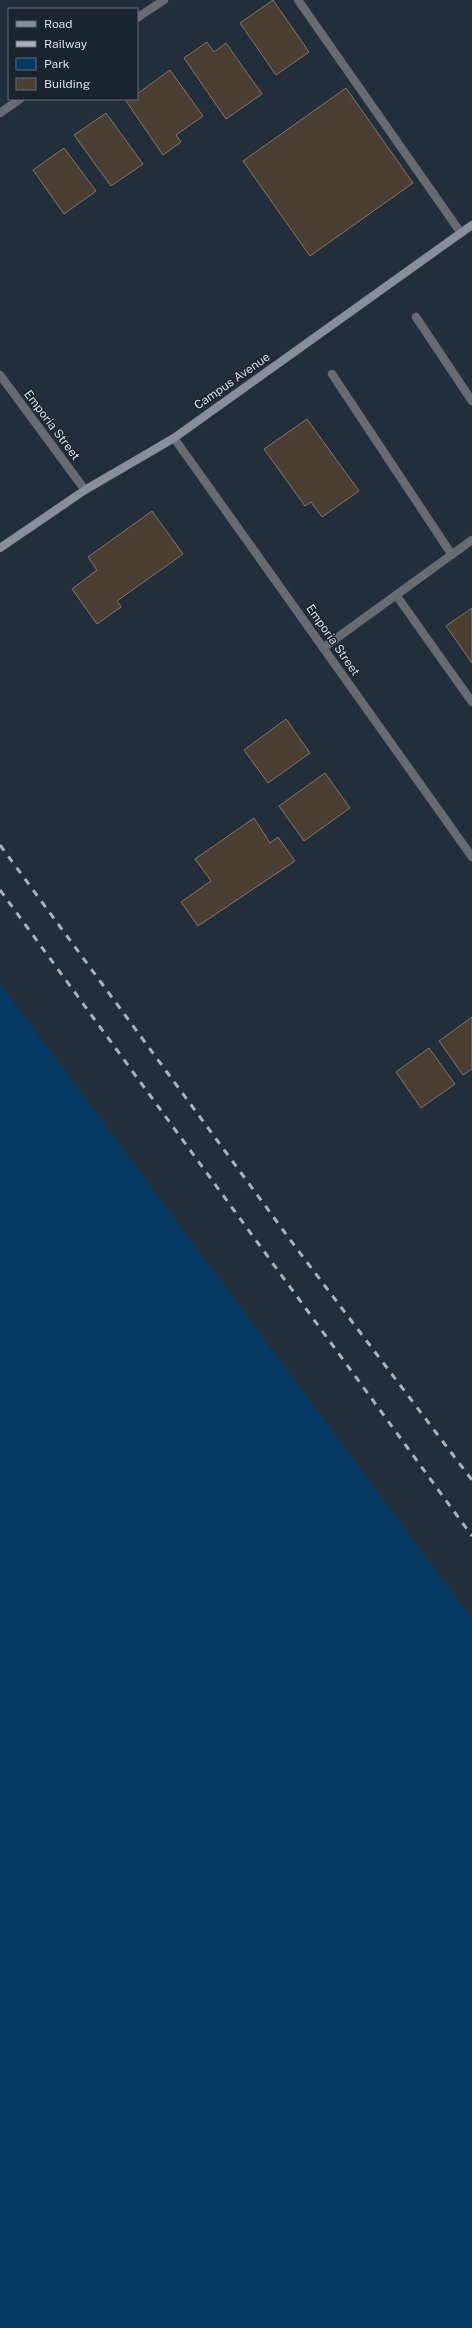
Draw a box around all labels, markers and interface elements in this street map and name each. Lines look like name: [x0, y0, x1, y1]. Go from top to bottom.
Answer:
legend: [8, 8, 138, 100]
text: Road: [44, 17, 72, 31]
text: Railway: [44, 37, 88, 51]
text: Park: [44, 57, 70, 71]
text: Building: [44, 77, 90, 91]
street label: Campus Avenue: [191, 349, 273, 412]
street label: Emporia Street: [21, 387, 83, 463]
street label: Emporia Street: [303, 602, 363, 679]

